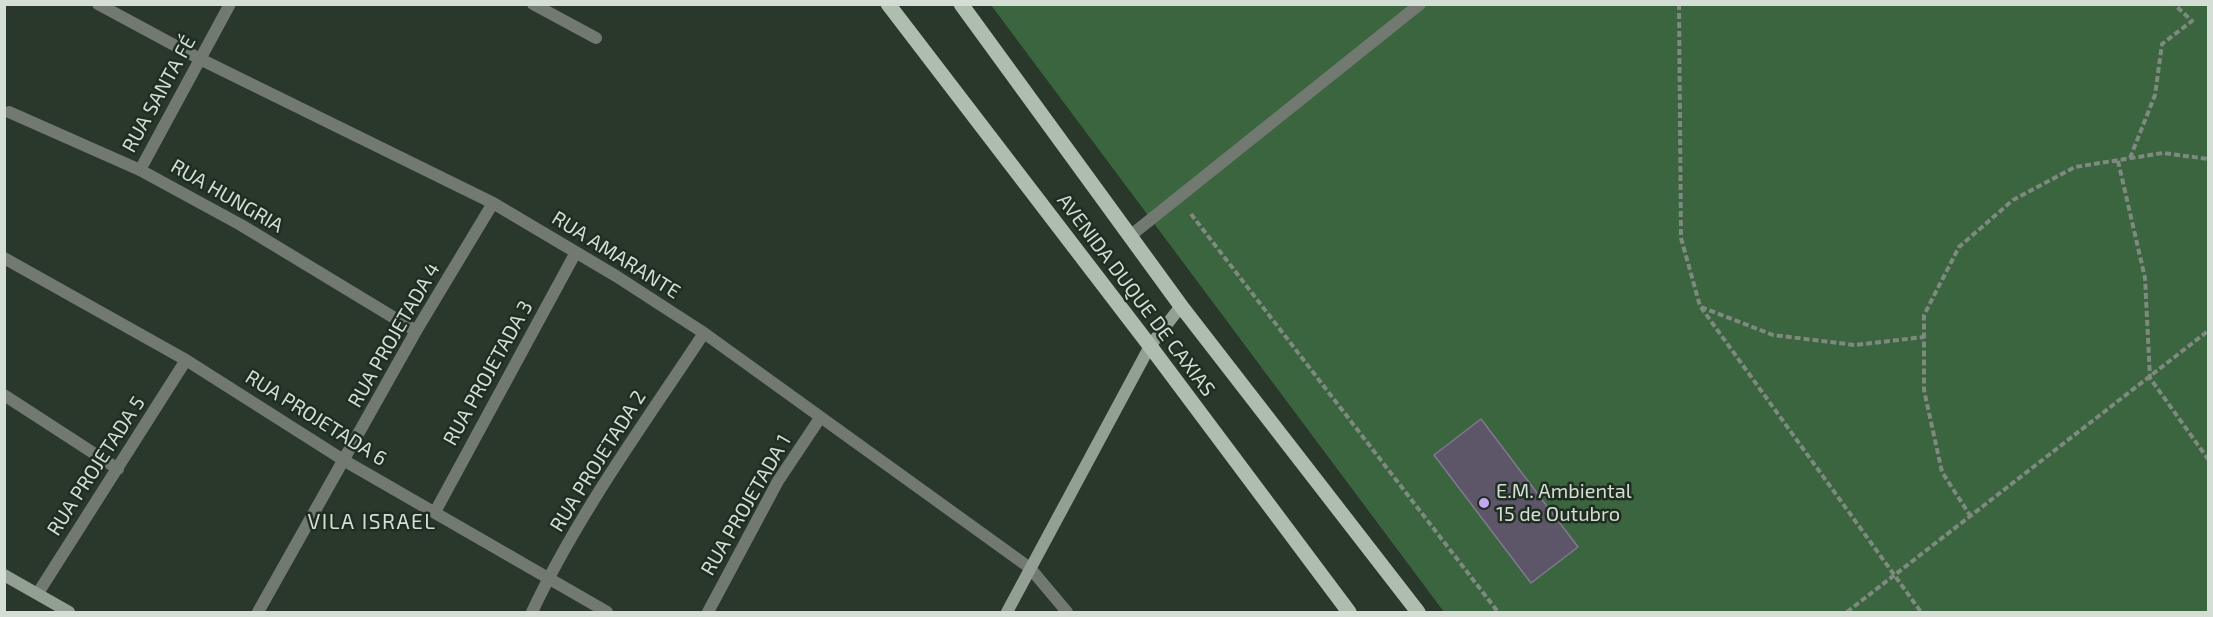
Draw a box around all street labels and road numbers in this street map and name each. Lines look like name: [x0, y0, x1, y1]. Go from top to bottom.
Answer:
street label: RUA SANTA FÉ: [117, 32, 201, 156]
street label: RUA HUNGRIA: [166, 154, 288, 238]
street label: AVENIDA DUQUE DE CAXIAS: [1052, 189, 1220, 401]
street label: RUA AMARANTE: [547, 206, 685, 304]
street label: RUA PROJETADA 4: [343, 258, 445, 412]
street label: RUA PROJETADA 3: [438, 296, 538, 450]
street label: RUA PROJETADA 6: [241, 365, 391, 471]
street label: RUA PROJETADA 2: [545, 386, 651, 536]
street label: RUA PROJETADA 5: [42, 392, 150, 540]
street label: RUA PROJETADA 1: [696, 430, 796, 580]

